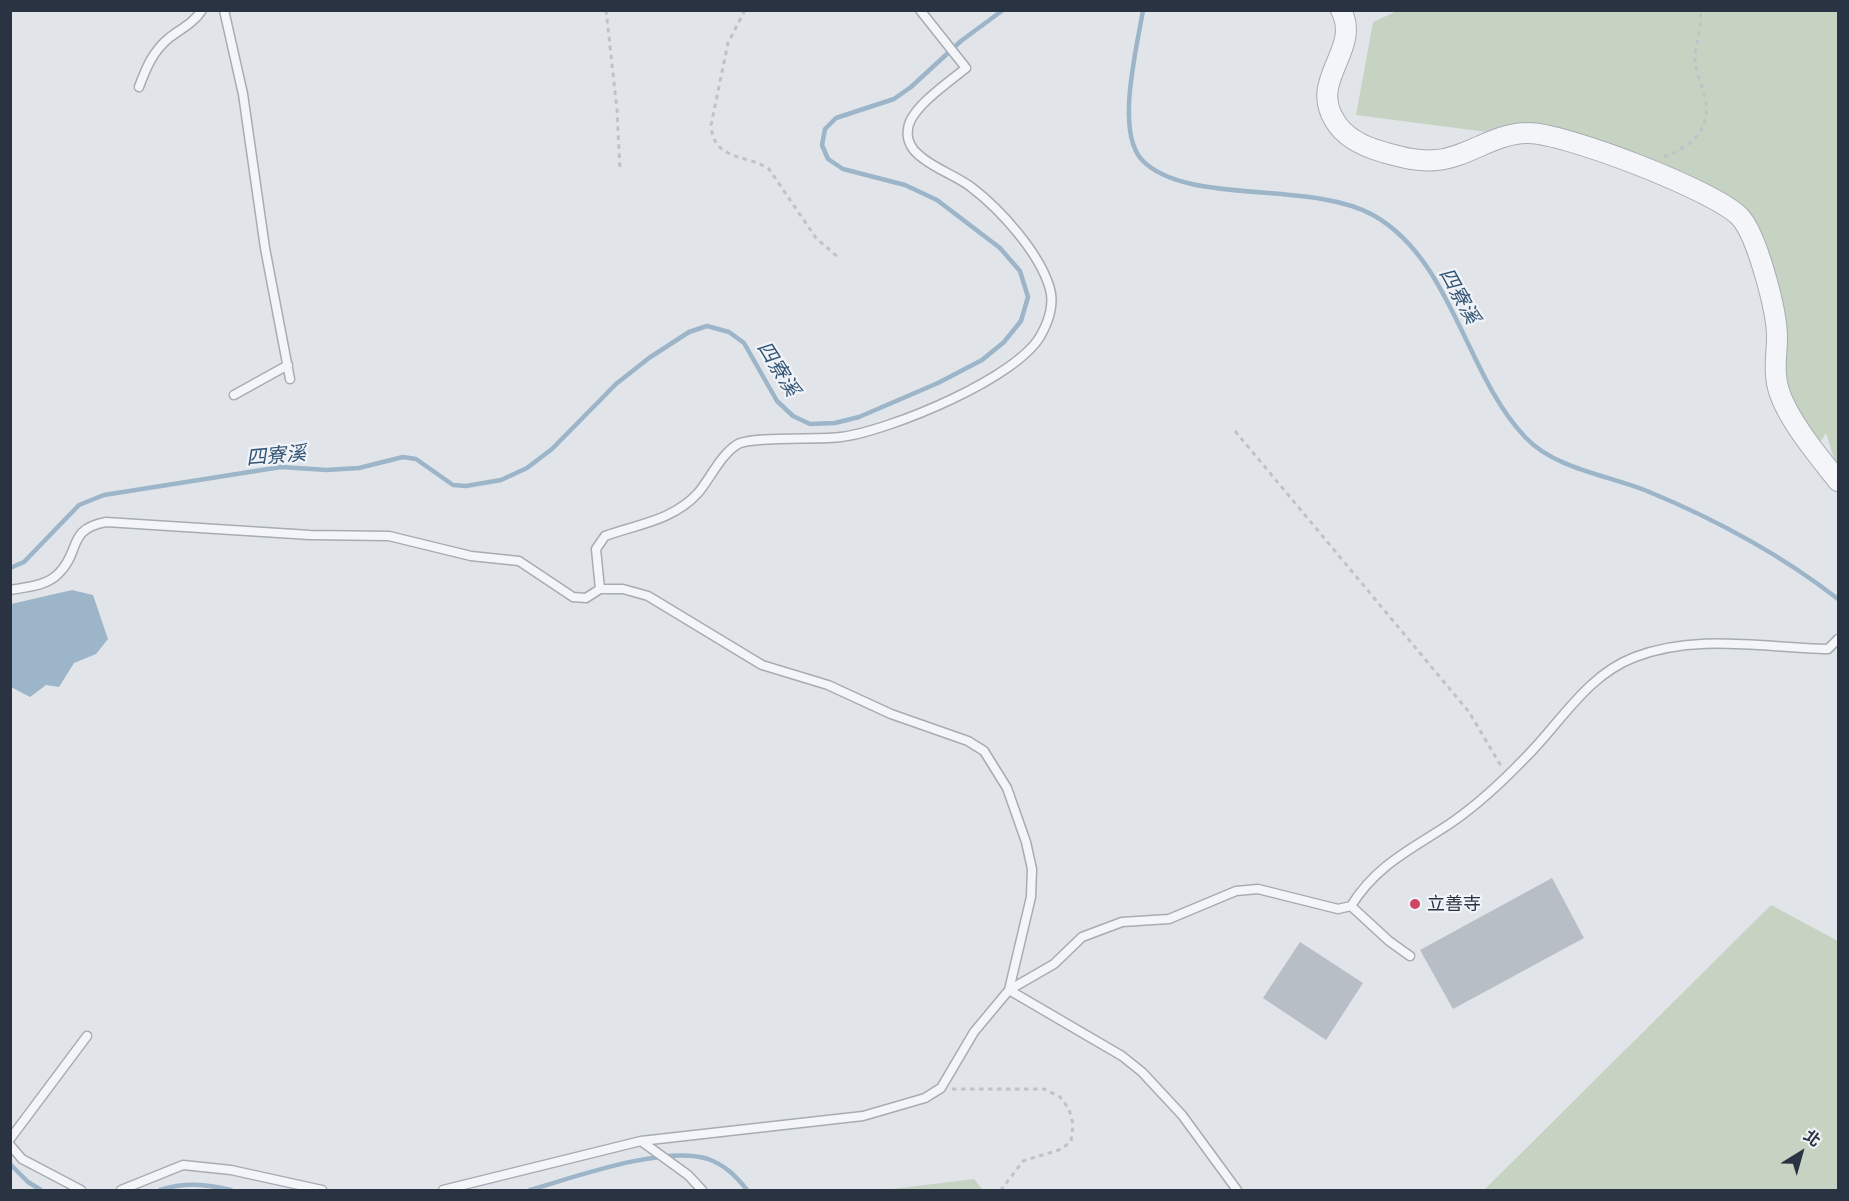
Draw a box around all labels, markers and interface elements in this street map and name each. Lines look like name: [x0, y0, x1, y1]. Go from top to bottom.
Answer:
water label: 四寮溪: [1434, 264, 1484, 328]
water label: 四寮溪: [752, 337, 804, 401]
water label: 四寮溪: [245, 441, 307, 471]
place label: 立善寺: [1427, 893, 1481, 915]
marker: 立善寺: [1408, 897, 1422, 911]
north arrow: [1771, 1123, 1831, 1183]
text: 北: [1800, 1126, 1824, 1151]

